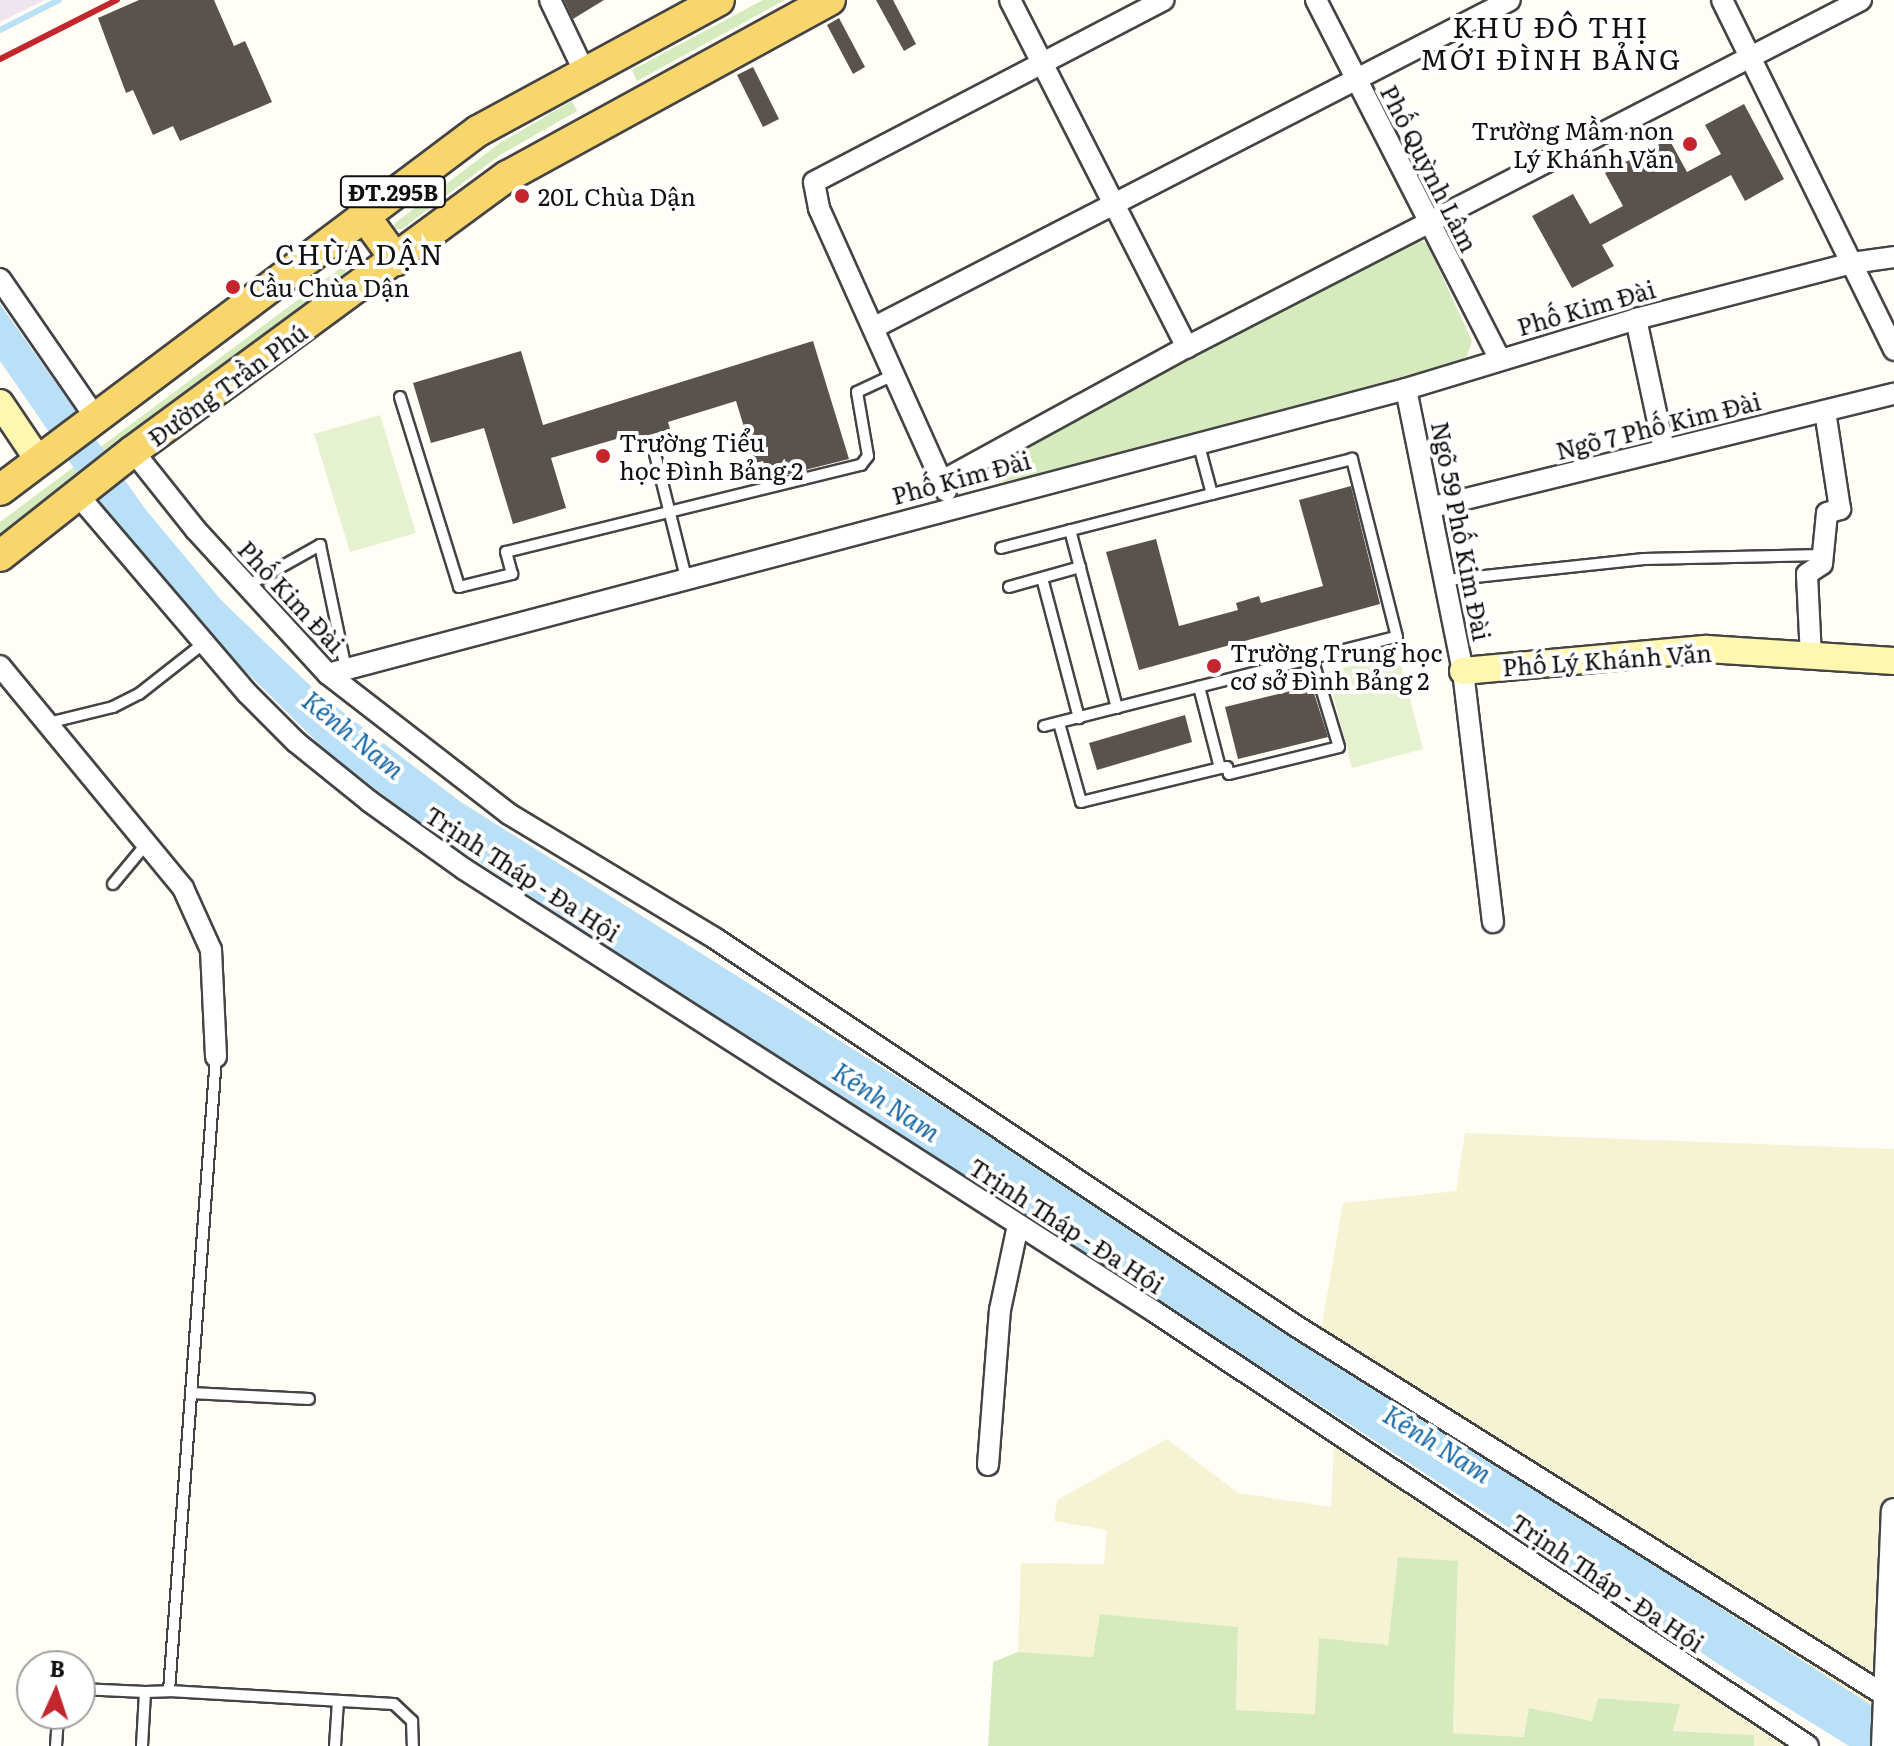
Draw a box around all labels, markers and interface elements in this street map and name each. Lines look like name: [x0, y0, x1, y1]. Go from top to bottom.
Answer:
district label: KHU ĐÔ THỊ MỚI ĐÌNH BẢNG: [1420, 9, 1682, 75]
street label: Phố Quỳnh Lâm: [1376, 80, 1484, 256]
place label: Trường Mầm non Lý Khánh Văn: [1471, 116, 1674, 172]
marker: Trường Mầm non Lý Khánh Văn: [1681, 135, 1699, 153]
road number: ĐT.295B: [339, 174, 447, 210]
place label: 20L Chùa Dận: [538, 182, 696, 210]
marker: 20L Chùa Dận: [513, 187, 531, 205]
district label: CHÙA DẬN: [275, 236, 445, 270]
place label: Cầu Chùa Dận: [249, 273, 410, 301]
street label: Phố Kim Đài: [1514, 274, 1658, 340]
marker: Cầu Chùa Dận: [224, 278, 242, 296]
street label: Đường Trần Phú: [142, 317, 312, 451]
street label: Ngõ 7 Phố Kim Đài: [1553, 386, 1763, 464]
street label: Ngõ 59 Phố Kim Đài: [1427, 419, 1497, 643]
place label: Trường Tiểu học Đình Bảng 2: [619, 428, 803, 484]
street label: Phố Kim Đài: [888, 445, 1034, 509]
marker: Trường Tiểu học Đình Bảng 2: [594, 447, 612, 465]
street label: Phố Kim Đài: [233, 534, 351, 658]
street label: Phố Lý Khánh Văn: [1501, 637, 1713, 681]
place label: Trường Trung học cơ sở Đình Bảng 2: [1230, 638, 1442, 694]
marker: Trường Trung học cơ sở Đình Bảng 2: [1205, 657, 1223, 675]
water label: Kênh Nam: [297, 684, 411, 784]
street label: Trịnh Tháp - Đa Hội: [420, 799, 626, 947]
water label: Kênh Nam: [828, 1055, 946, 1147]
street label: Trịnh Tháp - Đa Hội: [964, 1151, 1170, 1299]
water label: Kênh Nam: [1378, 1398, 1498, 1488]
street label: Trịnh Tháp - Đa Hội: [1506, 1507, 1710, 1657]
north arrow: [16, 1650, 96, 1730]
text: B: [49, 1651, 66, 1684]

